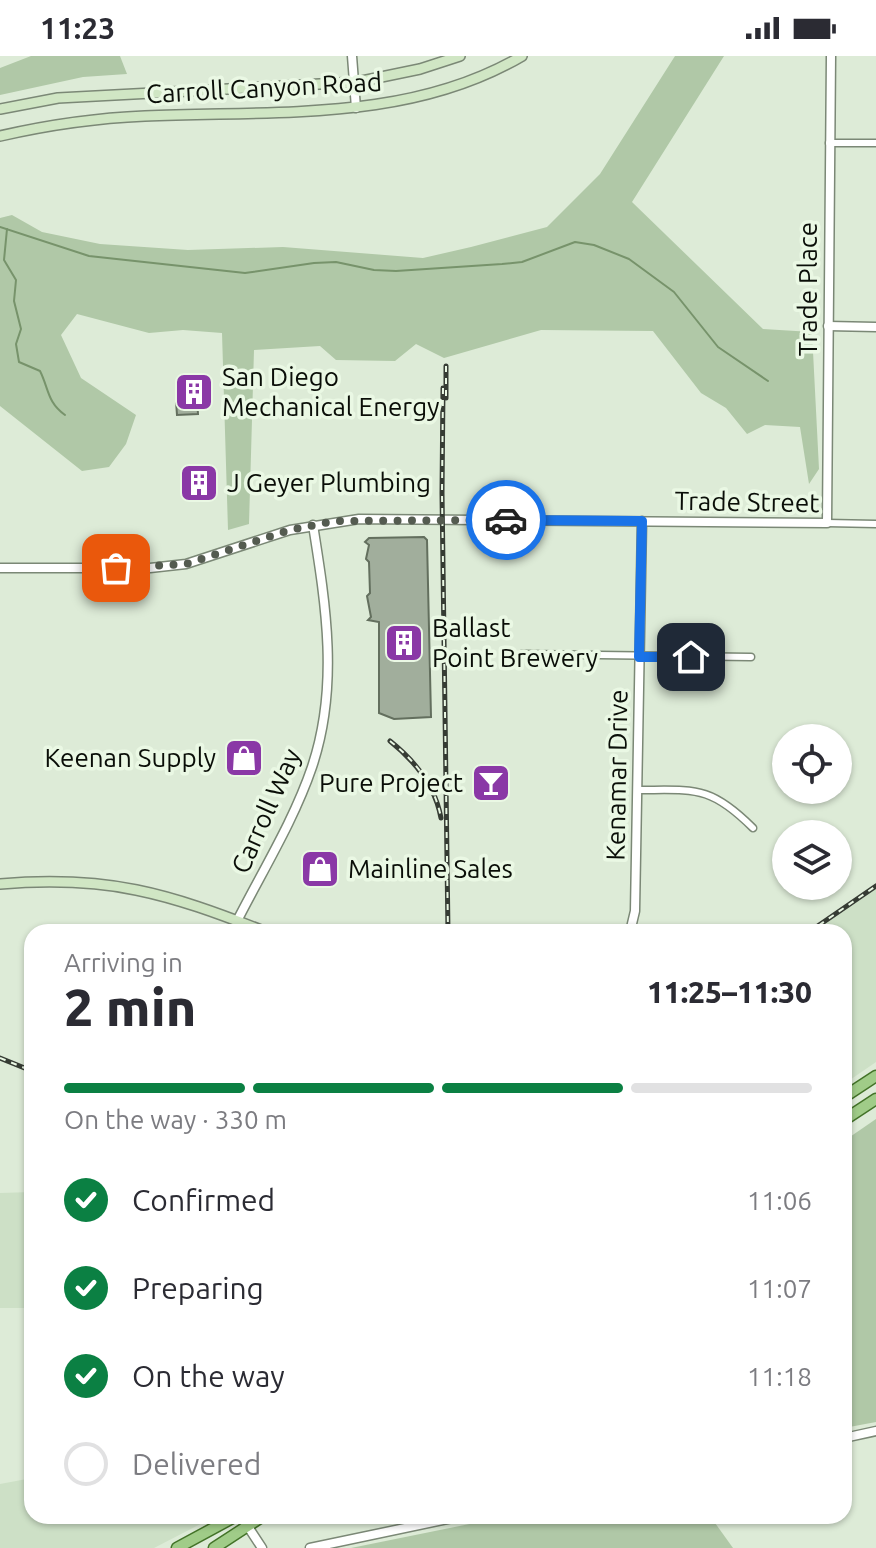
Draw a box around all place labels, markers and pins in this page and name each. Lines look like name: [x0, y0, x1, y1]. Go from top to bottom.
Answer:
place label: San Diego Mechanical Energy: [222, 362, 440, 421]
building icon: San Diego Mechanical Energy: [173, 371, 215, 413]
building icon: J Geyer Plumbing: [178, 462, 220, 504]
place label: J Geyer Plumbing: [227, 468, 431, 497]
pin: [82, 534, 150, 602]
place label: Ballast Point Brewery: [432, 613, 598, 672]
building icon: Ballast Point Brewery: [383, 622, 425, 664]
pin: [657, 623, 725, 691]
shop icon: Keenan Supply: [223, 737, 265, 779]
place label: Keenan Supply: [45, 743, 216, 772]
bar icon: Pure Project: [470, 762, 512, 804]
place label: Pure Project: [319, 768, 463, 797]
shop icon: Mainline Sales: [299, 848, 341, 890]
place label: Mainline Sales: [348, 854, 513, 883]

